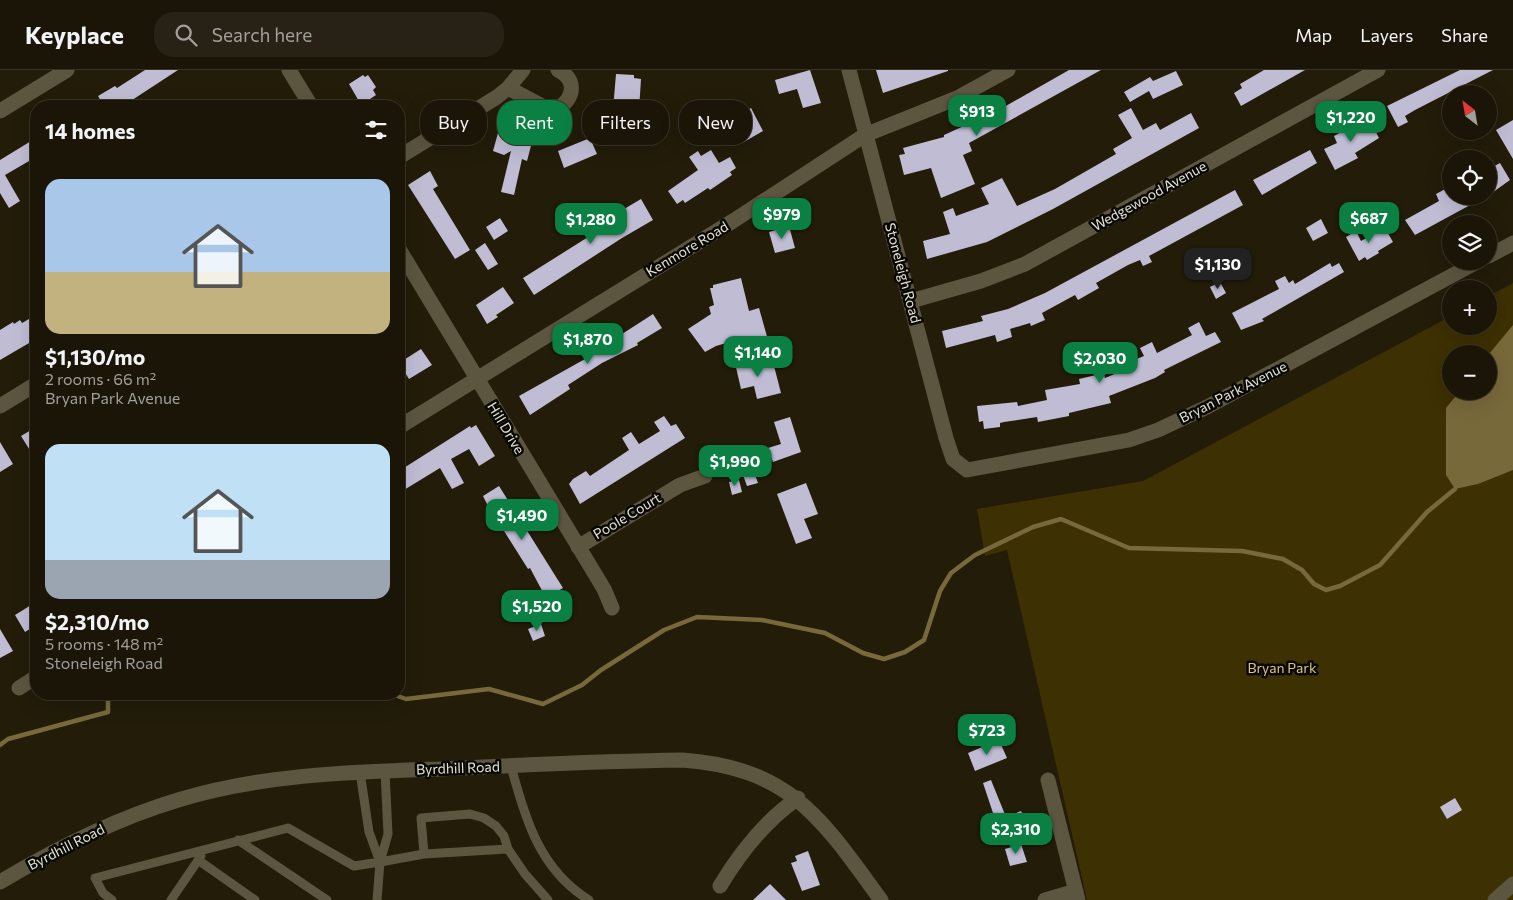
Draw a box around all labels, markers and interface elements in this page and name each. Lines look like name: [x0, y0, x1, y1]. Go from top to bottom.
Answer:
search box: [154, 12, 504, 57]
text: Keyplace: [25, 20, 124, 49]
icon: search: [172, 21, 200, 49]
text: Search here: [212, 23, 312, 46]
text: Map: [1295, 24, 1332, 46]
text: Layers: [1360, 24, 1413, 46]
text: Share: [1441, 24, 1488, 46]
north arrow: [1442, 85, 1498, 140]
map controls: [1442, 85, 1497, 400]
pin: $913: [947, 94, 1007, 137]
chip: Buy: [420, 100, 487, 145]
chip: Rent: [497, 100, 572, 145]
chip: Filters: [582, 100, 669, 145]
chip: New: [679, 100, 752, 145]
pin: $1,220: [1310, 100, 1392, 143]
text: $913: [959, 101, 995, 120]
text: $1,220: [1326, 107, 1376, 126]
icon: filters: [362, 116, 390, 144]
text: 14 homes: [45, 118, 135, 143]
button: locate: [1442, 150, 1497, 205]
street label: Wedgewood Avenue: [1088, 157, 1209, 234]
pin: $979: [752, 198, 812, 240]
pin: $1,280: [550, 202, 632, 245]
pin: $687: [1339, 202, 1399, 244]
text: $979: [763, 204, 801, 223]
text: $687: [1350, 208, 1388, 227]
text: $1,280: [566, 209, 616, 228]
icon: home: [173, 211, 263, 301]
button: layers: [1442, 215, 1497, 270]
street label: Kenmore Road: [643, 217, 731, 280]
street label: Stoneleigh Road: [882, 221, 925, 325]
pin: $1,130: [1177, 248, 1259, 290]
text: $1,130: [1195, 254, 1241, 273]
button: +: [1442, 280, 1497, 335]
pin: $1,870: [547, 322, 629, 365]
text: $1,870: [563, 329, 613, 348]
pin: $1,140: [717, 336, 799, 378]
text: $1,140: [735, 342, 781, 361]
pin: $2,030: [1059, 342, 1141, 384]
text: $1,130/mo: [45, 344, 145, 369]
button: −: [1442, 345, 1497, 400]
text: $2,030: [1074, 348, 1126, 367]
street label: Bryan Park Avenue: [1176, 357, 1289, 426]
text: 2 rooms · 66 m²: [45, 369, 156, 388]
text: Bryan Park Avenue: [45, 388, 180, 407]
street label: Hill Drive: [484, 399, 529, 457]
pin: $1,990: [694, 444, 776, 487]
text: $1,990: [710, 451, 760, 470]
icon: home: [173, 476, 263, 566]
street label: Poole Court: [590, 489, 664, 542]
pin: $1,490: [481, 498, 563, 541]
text: $1,490: [497, 505, 547, 524]
pin: $1,520: [496, 590, 578, 632]
text: $1,520: [512, 596, 562, 615]
text: $2,310/mo: [45, 609, 149, 634]
text: 5 rooms · 148 m²: [45, 634, 163, 653]
text: Stoneleigh Road: [45, 653, 163, 672]
park label: Bryan Park: [1247, 659, 1317, 676]
pin: $723: [957, 714, 1017, 756]
text: $723: [969, 720, 1005, 739]
street label: Byrdhill Road: [416, 758, 500, 777]
pin: $2,310: [975, 812, 1057, 855]
text: $2,310: [991, 819, 1041, 838]
street label: Byrdhill Road: [25, 820, 107, 873]

